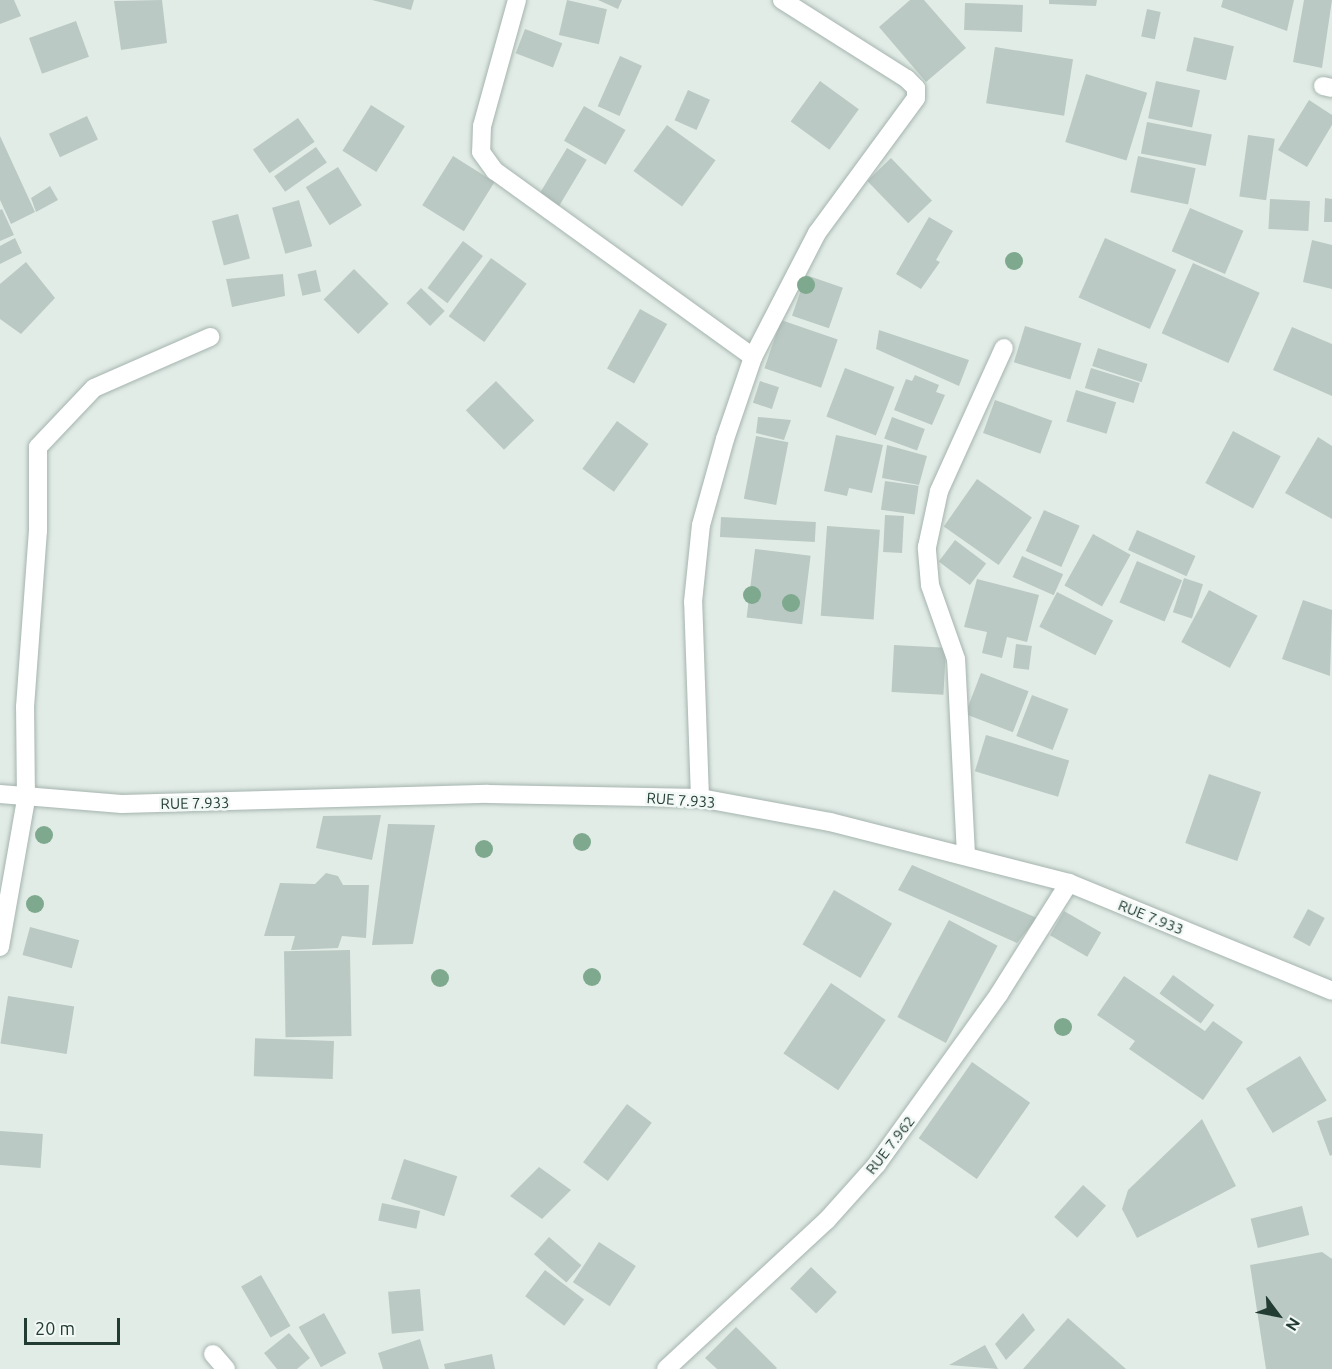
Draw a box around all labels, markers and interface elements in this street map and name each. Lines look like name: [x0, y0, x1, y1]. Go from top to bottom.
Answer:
street label: RUE 7.933: [646, 789, 716, 811]
street label: RUE 7.933: [160, 793, 230, 813]
street label: RUE 7.933: [1116, 896, 1186, 938]
street label: RUE 7.962: [862, 1112, 918, 1178]
north arrow: [1248, 1285, 1308, 1345]
scale bar: [27, 1306, 123, 1344]
text: N: [1282, 1315, 1304, 1334]
text: 20 m: [35, 1318, 75, 1338]

